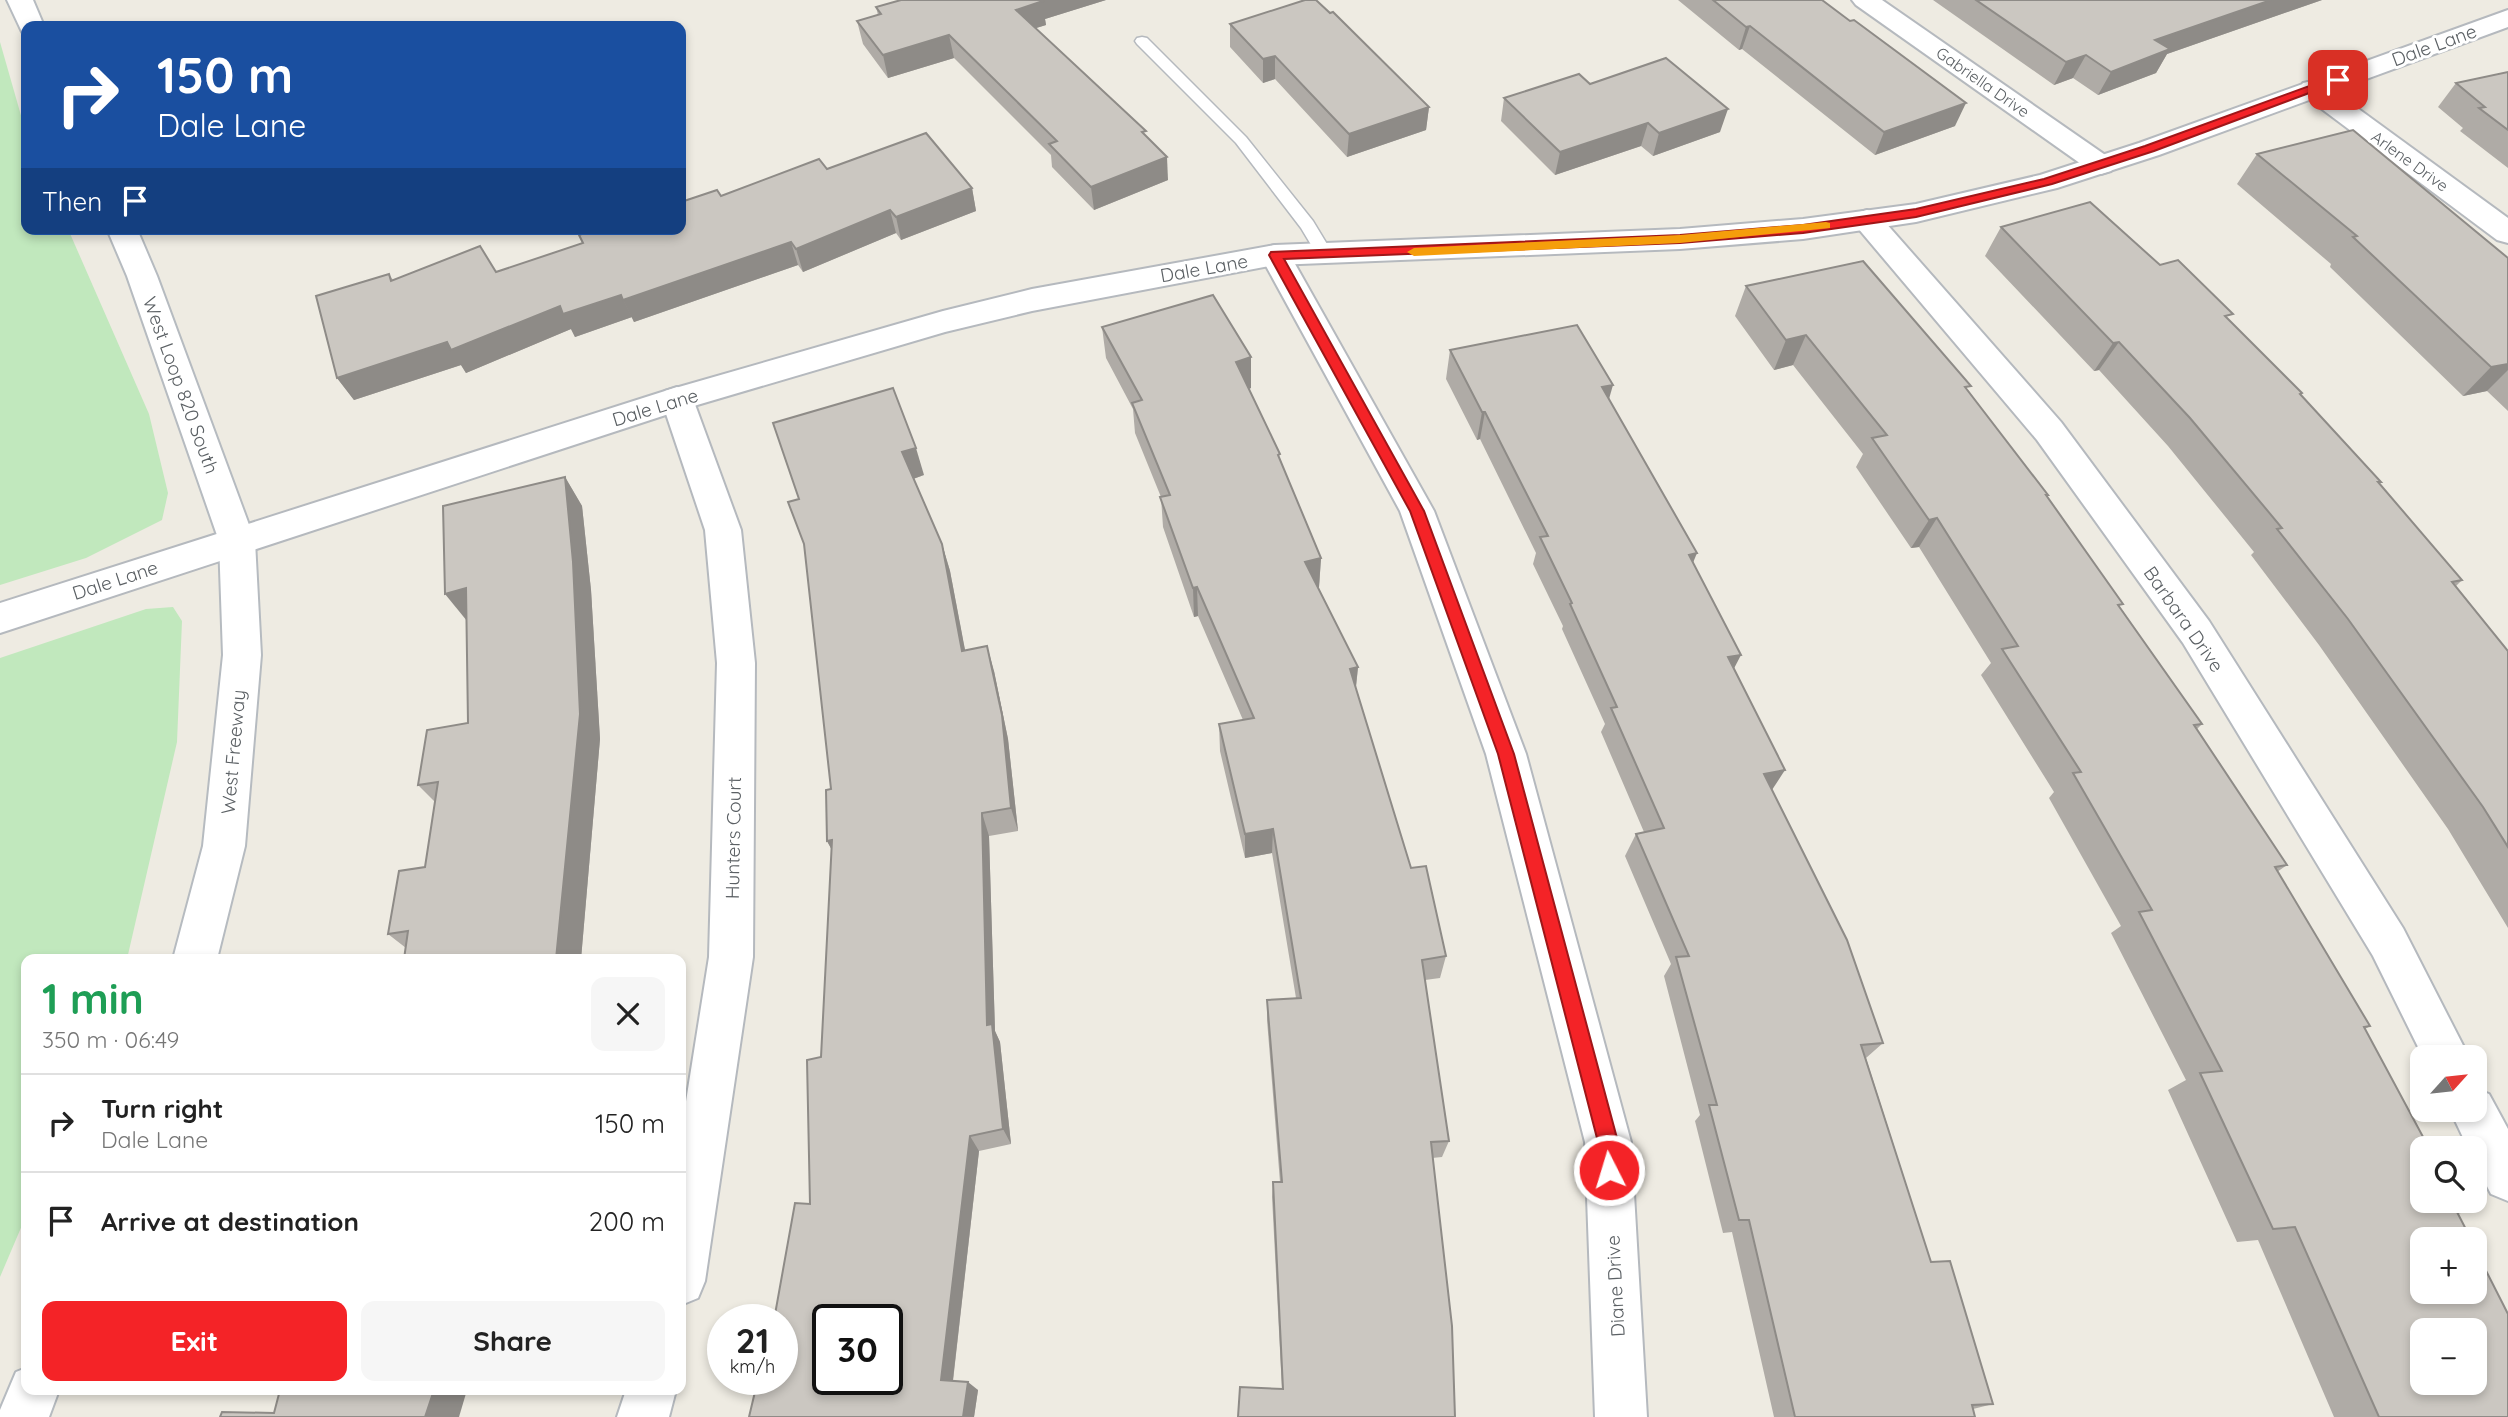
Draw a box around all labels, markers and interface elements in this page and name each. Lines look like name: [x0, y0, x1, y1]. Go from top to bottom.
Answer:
street label: Dale Lane: [2388, 19, 2480, 71]
street label: Gabriella Drive: [1932, 42, 2034, 122]
text: 150 m: [157, 44, 293, 105]
icon: right: [42, 49, 133, 140]
pin: [2308, 50, 2368, 110]
icon: arrive: [2319, 61, 2357, 99]
text: Dale Lane: [157, 105, 306, 145]
street label: Arlene Drive: [2368, 126, 2452, 196]
icon: arrive: [116, 182, 154, 220]
text: Then: [42, 185, 102, 218]
street label: Dale Lane: [1158, 248, 1250, 288]
street label: West Loop 820 South: [138, 293, 224, 477]
street label: Dale Lane: [609, 383, 701, 431]
street label: Dale Lane: [69, 555, 161, 605]
street label: Barbara Drive: [2139, 561, 2229, 677]
street label: West Freeway: [216, 689, 250, 815]
street label: Hunters Court: [720, 777, 746, 899]
text: 1 min: [42, 972, 144, 1025]
button: close: [591, 977, 665, 1051]
text: 350 m · 06:49: [42, 1025, 179, 1054]
north arrow: [2410, 1045, 2487, 1122]
map controls: [2410, 1045, 2487, 1395]
text: Turn right: [101, 1092, 223, 1125]
icon: right: [42, 1104, 80, 1142]
text: 150 m: [595, 1107, 665, 1140]
text: Dale Lane: [101, 1125, 208, 1154]
position arrow: [1572, 1133, 1646, 1207]
button: search: [2410, 1136, 2487, 1213]
icon: arrive: [42, 1202, 80, 1240]
text: Arrive at destination: [101, 1205, 359, 1238]
text: 200 m: [589, 1205, 665, 1238]
button: +: [2410, 1227, 2487, 1304]
street label: Diane Drive: [1600, 1234, 1630, 1338]
button: Exit: [42, 1301, 347, 1381]
button: Share: [361, 1301, 665, 1381]
speed limit sign: 30: [812, 1304, 903, 1395]
text: 21: [736, 1318, 769, 1362]
button: −: [2410, 1318, 2487, 1395]
text: km/h: [730, 1355, 775, 1378]

